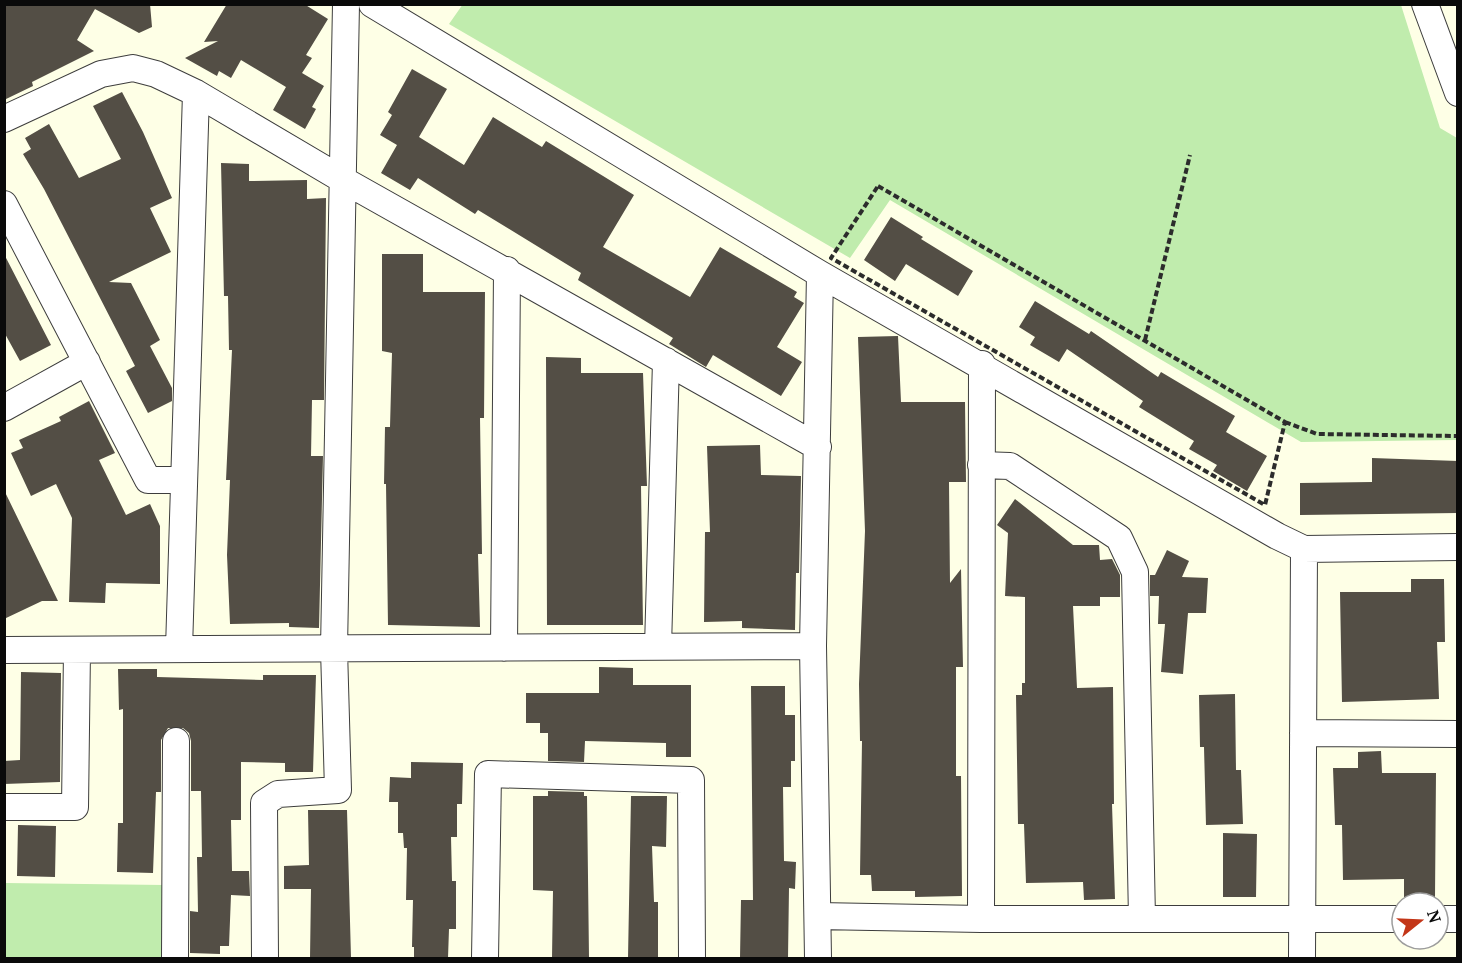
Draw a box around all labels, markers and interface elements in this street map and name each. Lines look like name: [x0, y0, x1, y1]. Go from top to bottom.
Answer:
north arrow: [1390, 891, 1450, 951]
text: N: [1422, 907, 1447, 926]

